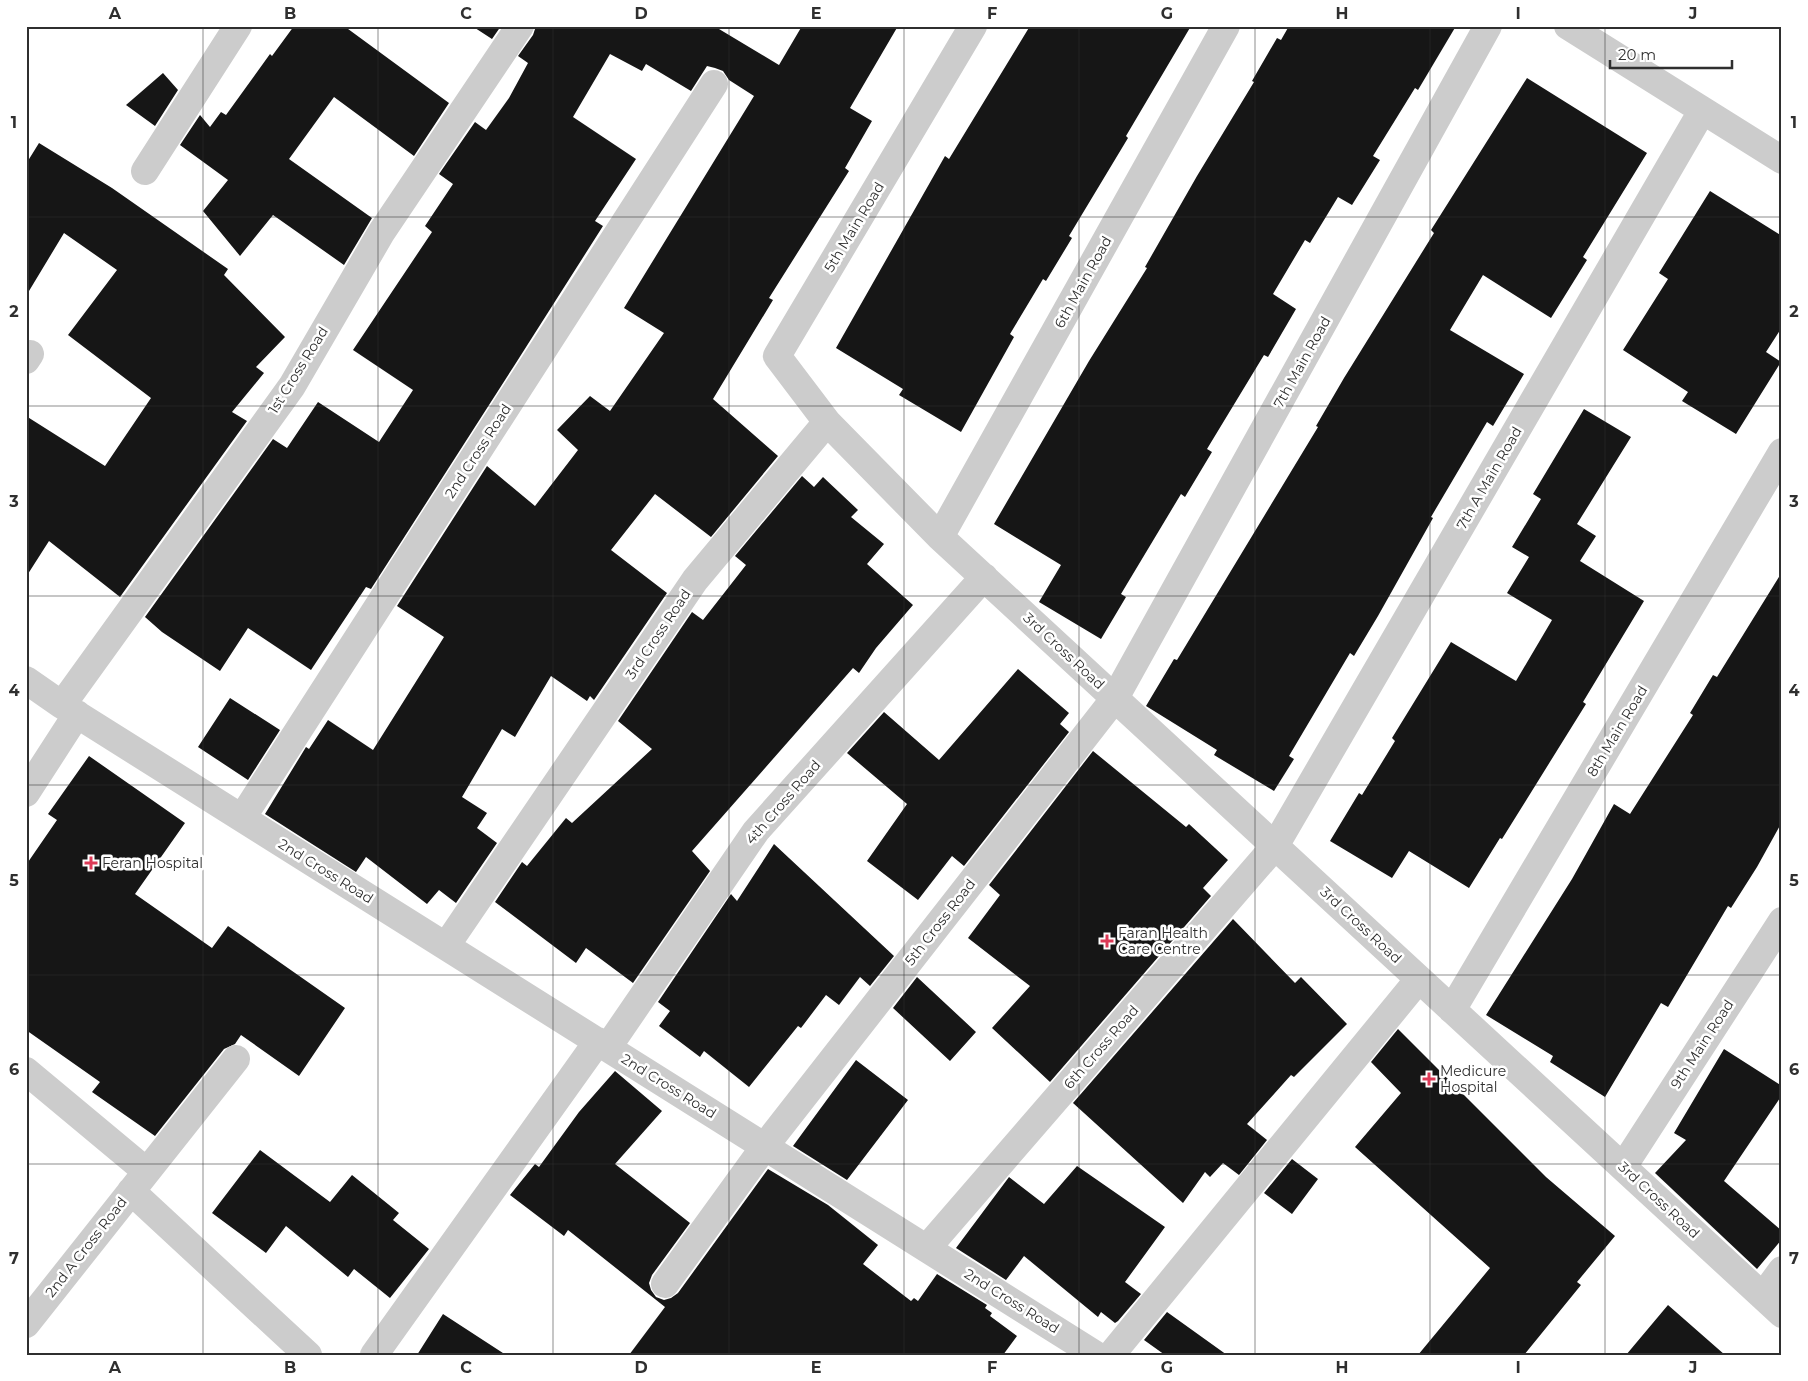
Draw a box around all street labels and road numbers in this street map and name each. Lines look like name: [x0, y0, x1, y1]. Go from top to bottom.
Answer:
street label: 5th Main Road: [820, 179, 888, 275]
street label: 6th Main Road: [1050, 233, 1116, 331]
street label: 7th Main Road: [1269, 313, 1335, 411]
street label: 1st Cross Road: [264, 323, 332, 417]
street label: 2nd Cross Road: [441, 401, 515, 501]
street label: 7th A Main Road: [1452, 423, 1526, 533]
street label: 3rd Cross Road: [621, 586, 695, 682]
street label: 3rd Cross Road: [1020, 609, 1108, 693]
street label: 8th Main Road: [1583, 682, 1651, 780]
street label: 4th Cross Road: [741, 756, 825, 848]
street label: 2nd Cross Road: [275, 835, 377, 907]
street label: 5th Cross Road: [901, 875, 979, 969]
street label: 3rd Cross Road: [1317, 883, 1405, 967]
street label: 9th Main Road: [1667, 996, 1737, 1092]
street label: 6th Cross Road: [1060, 1001, 1142, 1093]
street label: 2nd Cross Road: [618, 1050, 720, 1122]
street label: 3rd Cross Road: [1615, 1158, 1703, 1242]
street label: 2nd A Cross Road: [41, 1193, 131, 1301]
street label: 2nd Cross Road: [961, 1265, 1063, 1337]

